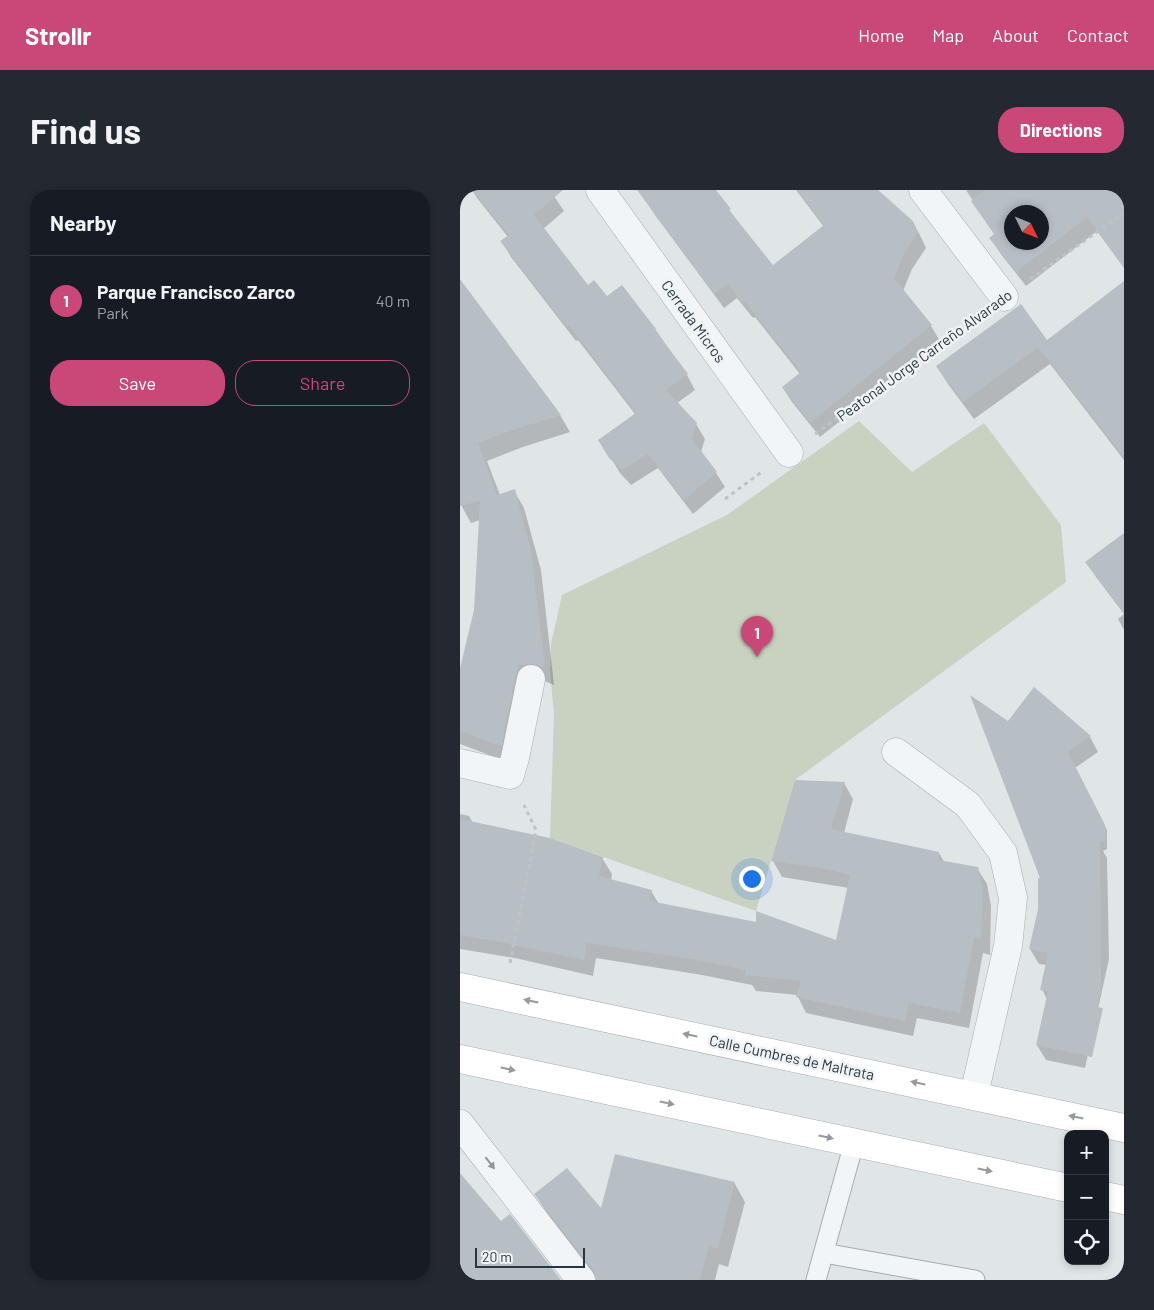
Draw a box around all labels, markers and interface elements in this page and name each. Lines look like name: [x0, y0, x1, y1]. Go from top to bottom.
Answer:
text: Strollr: [25, 21, 92, 50]
text: Home: [858, 24, 904, 46]
text: Map: [932, 24, 964, 46]
text: About: [992, 24, 1039, 46]
text: Contact: [1067, 24, 1129, 46]
button: Directions: [998, 107, 1124, 153]
text: Find us: [30, 109, 141, 151]
north arrow: [1004, 205, 1049, 250]
text: Nearby: [50, 210, 116, 235]
street label: Cerrada Micros: [658, 276, 730, 366]
text: Parque Francisco Zarco: [97, 280, 295, 303]
street label: Peatonal Jorge Carreño Alvarado: [833, 285, 1015, 425]
text: 1: [63, 291, 69, 310]
text: 40 m: [376, 291, 410, 310]
text: Park: [97, 303, 128, 322]
button: Save: [50, 360, 225, 406]
button: Share: [235, 360, 410, 406]
pin: 1: [741, 616, 773, 657]
your location: [739, 866, 765, 892]
one-way arrow: [523, 997, 539, 1005]
one-way arrow: [682, 1031, 698, 1039]
street label: Calle Cumbres de Maltrata: [708, 1031, 876, 1083]
one-way arrow: [500, 1065, 515, 1073]
one-way arrow: [910, 1079, 925, 1087]
one-way arrow: [659, 1099, 674, 1107]
one-way arrow: [1069, 1113, 1084, 1121]
map controls: [1064, 1130, 1109, 1265]
button: +: [1064, 1130, 1109, 1175]
one-way arrow: [818, 1133, 834, 1141]
one-way arrow: [485, 1156, 495, 1170]
one-way arrow: [977, 1166, 992, 1174]
button: −: [1064, 1175, 1109, 1220]
button: locate: [1064, 1220, 1109, 1265]
scale bar: [475, 1245, 585, 1268]
text: 20 m: [482, 1248, 512, 1265]

